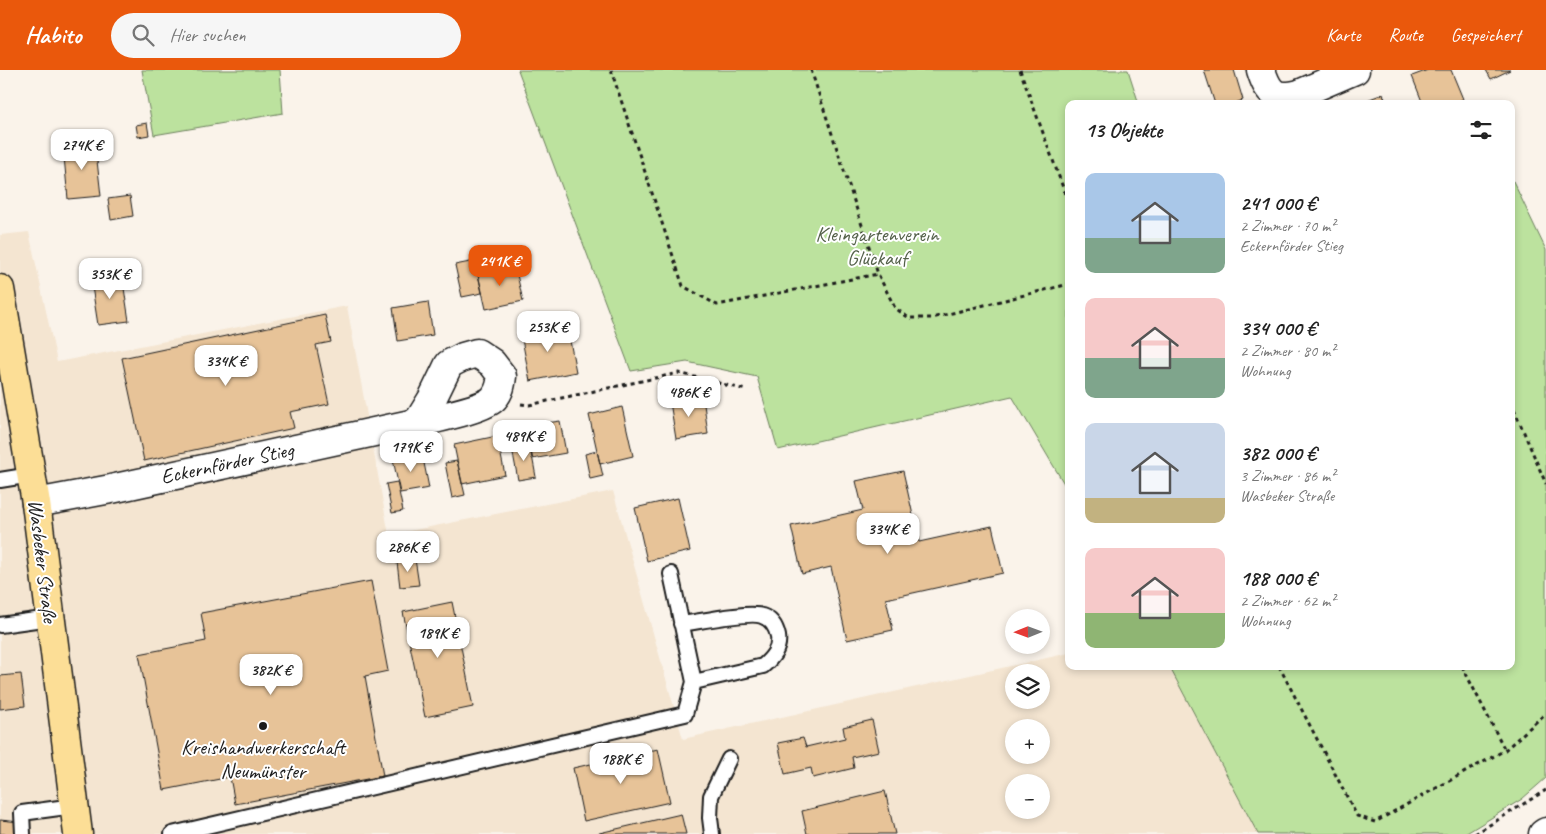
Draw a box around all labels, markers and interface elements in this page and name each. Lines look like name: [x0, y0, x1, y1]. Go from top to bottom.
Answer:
search box: [111, 13, 461, 58]
text: Habito: [25, 20, 81, 50]
icon: search: [129, 21, 157, 49]
text: Hier suchen: [169, 23, 246, 47]
text: Karte: [1326, 24, 1361, 46]
text: Route: [1389, 24, 1423, 46]
text: Gespeichert: [1451, 24, 1521, 46]
icon: filters: [1467, 116, 1495, 144]
text: 13 Objekte: [1085, 117, 1162, 143]
pin: 274K €: [41, 128, 123, 171]
text: 274K €: [62, 135, 102, 155]
text: 241 000 €: [1240, 190, 1316, 216]
icon: home: [1125, 193, 1185, 253]
text: 2 Zimmer · 70 m²: [1240, 216, 1335, 236]
park label: Kleingartenverein Glückauf: [816, 221, 940, 271]
text: Eckernförder Stieg: [1240, 236, 1343, 256]
pin: 241K €: [459, 244, 541, 287]
text: 241K €: [480, 251, 520, 271]
pin: 353K €: [69, 258, 151, 300]
text: 353K €: [90, 264, 130, 284]
pin: 253K €: [507, 310, 589, 353]
text: 334 000 €: [1240, 315, 1316, 341]
text: 253K €: [528, 317, 568, 337]
icon: home: [1125, 318, 1185, 378]
text: 2 Zimmer · 80 m²: [1240, 341, 1335, 361]
pin: 334K €: [185, 344, 267, 387]
text: 334K €: [206, 351, 246, 371]
text: Wohnung: [1240, 361, 1291, 381]
pin: 486K €: [648, 376, 730, 418]
text: 486K €: [668, 382, 710, 402]
pin: 489K €: [483, 420, 565, 462]
text: 489K €: [504, 426, 544, 446]
pin: 179K €: [370, 430, 452, 473]
street label: Eckernförder Stieg: [158, 436, 297, 490]
text: 179K €: [391, 437, 431, 457]
text: 382 000 €: [1240, 440, 1316, 466]
icon: home: [1125, 443, 1185, 503]
text: 3 Zimmer · 86 m²: [1240, 466, 1335, 486]
text: Wasbeker Straße: [1240, 486, 1334, 506]
street label: Wasbeker Straße: [23, 498, 64, 626]
pin: 334K €: [847, 512, 929, 555]
text: 334K €: [868, 519, 908, 539]
pin: 286K €: [367, 530, 449, 573]
text: 286K €: [387, 537, 429, 557]
text: 188 000 €: [1240, 565, 1316, 591]
icon: home: [1125, 568, 1185, 628]
text: 2 Zimmer · 62 m²: [1240, 591, 1335, 611]
north arrow: [1005, 609, 1050, 654]
map controls: [1005, 609, 1050, 819]
text: Wohnung: [1240, 611, 1291, 631]
pin: 189K €: [397, 616, 479, 659]
text: 189K €: [418, 623, 458, 643]
pin: 382K €: [230, 654, 312, 696]
text: 382K €: [251, 660, 291, 680]
button: layers: [1005, 664, 1050, 709]
button: +: [1005, 719, 1050, 764]
marker: Kreishandwerkerschaft Neumünster: [257, 720, 269, 732]
place label: Kreishandwerkerschaft Neumünster: [181, 734, 347, 784]
pin: 188K €: [580, 742, 662, 785]
text: 188K €: [601, 749, 641, 769]
button: −: [1005, 774, 1050, 819]

